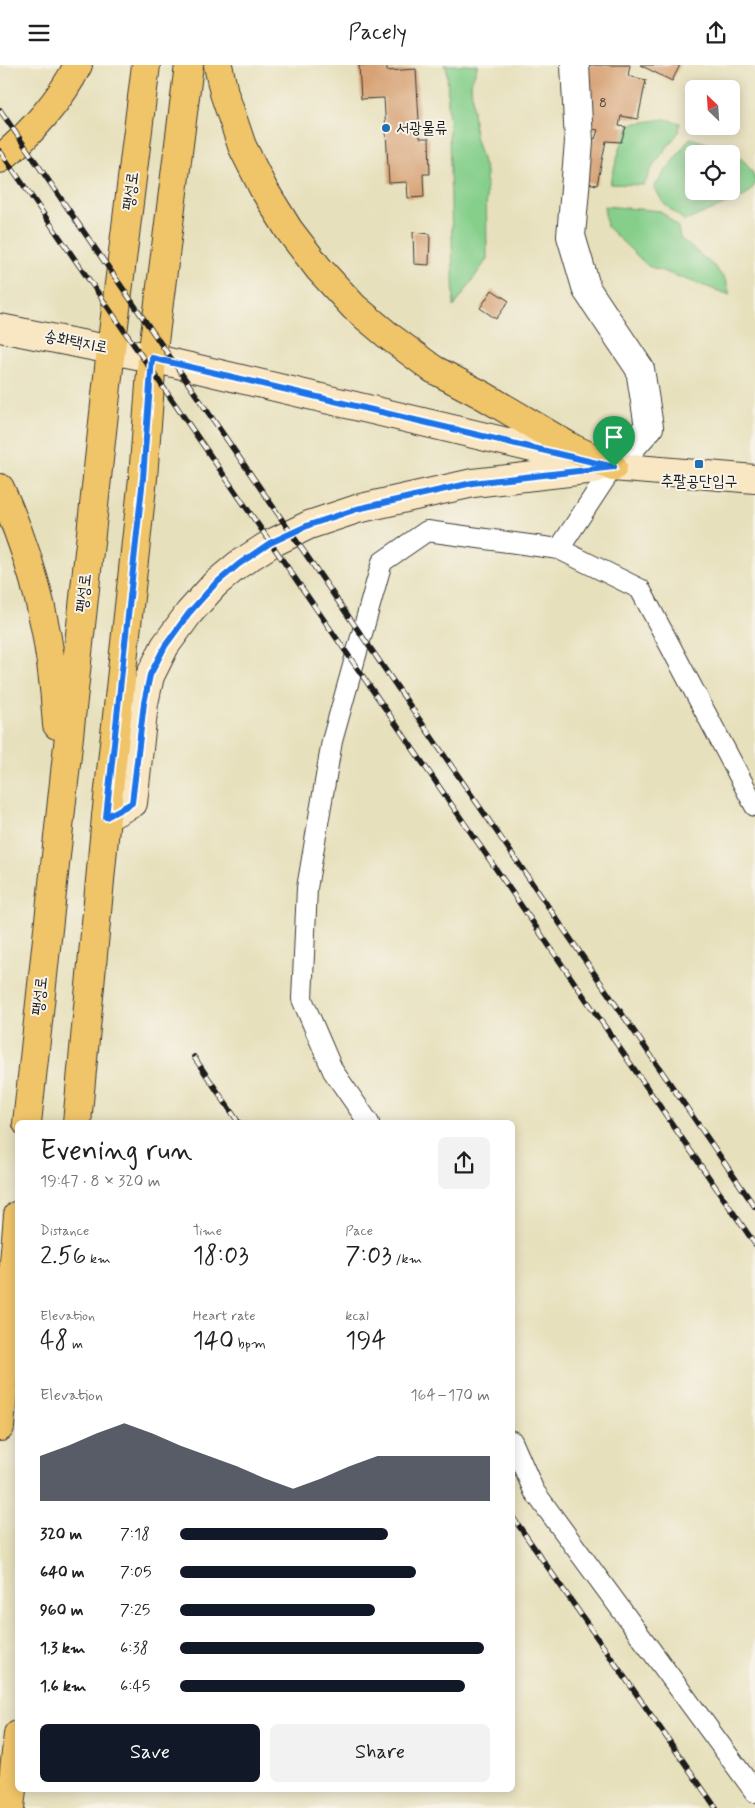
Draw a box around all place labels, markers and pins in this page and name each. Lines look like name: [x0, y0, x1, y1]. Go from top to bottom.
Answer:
place label: 서광물류: [396, 118, 448, 139]
marker: 서광물류: [380, 122, 392, 134]
pin: [593, 416, 635, 467]
marker: 추팔공단입구: [693, 458, 705, 470]
place label: 추팔공단입구: [660, 471, 738, 492]

